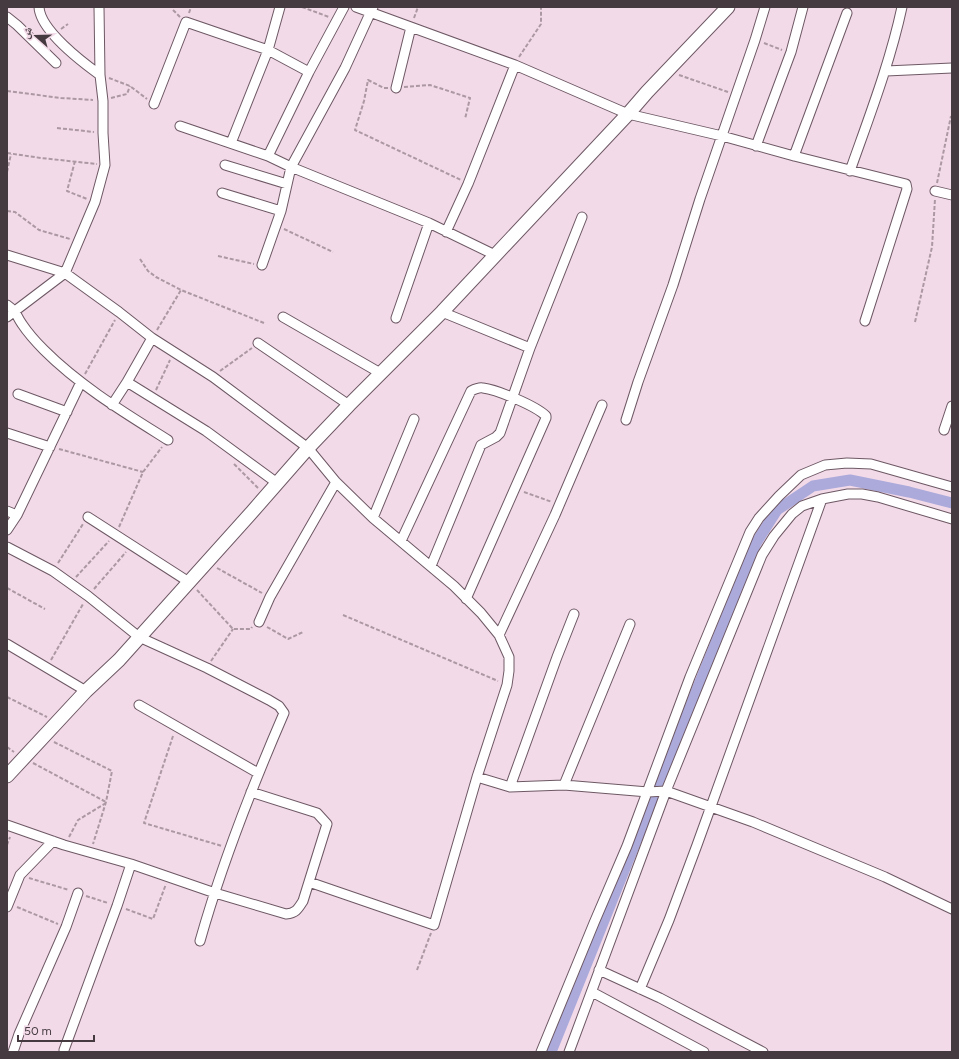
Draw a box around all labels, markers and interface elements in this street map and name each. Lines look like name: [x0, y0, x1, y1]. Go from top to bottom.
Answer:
north arrow: [16, 16, 56, 56]
text: ش: [19, 25, 36, 41]
scale bar: [18, 1017, 94, 1043]
text: 50 m: [24, 1024, 52, 1038]

